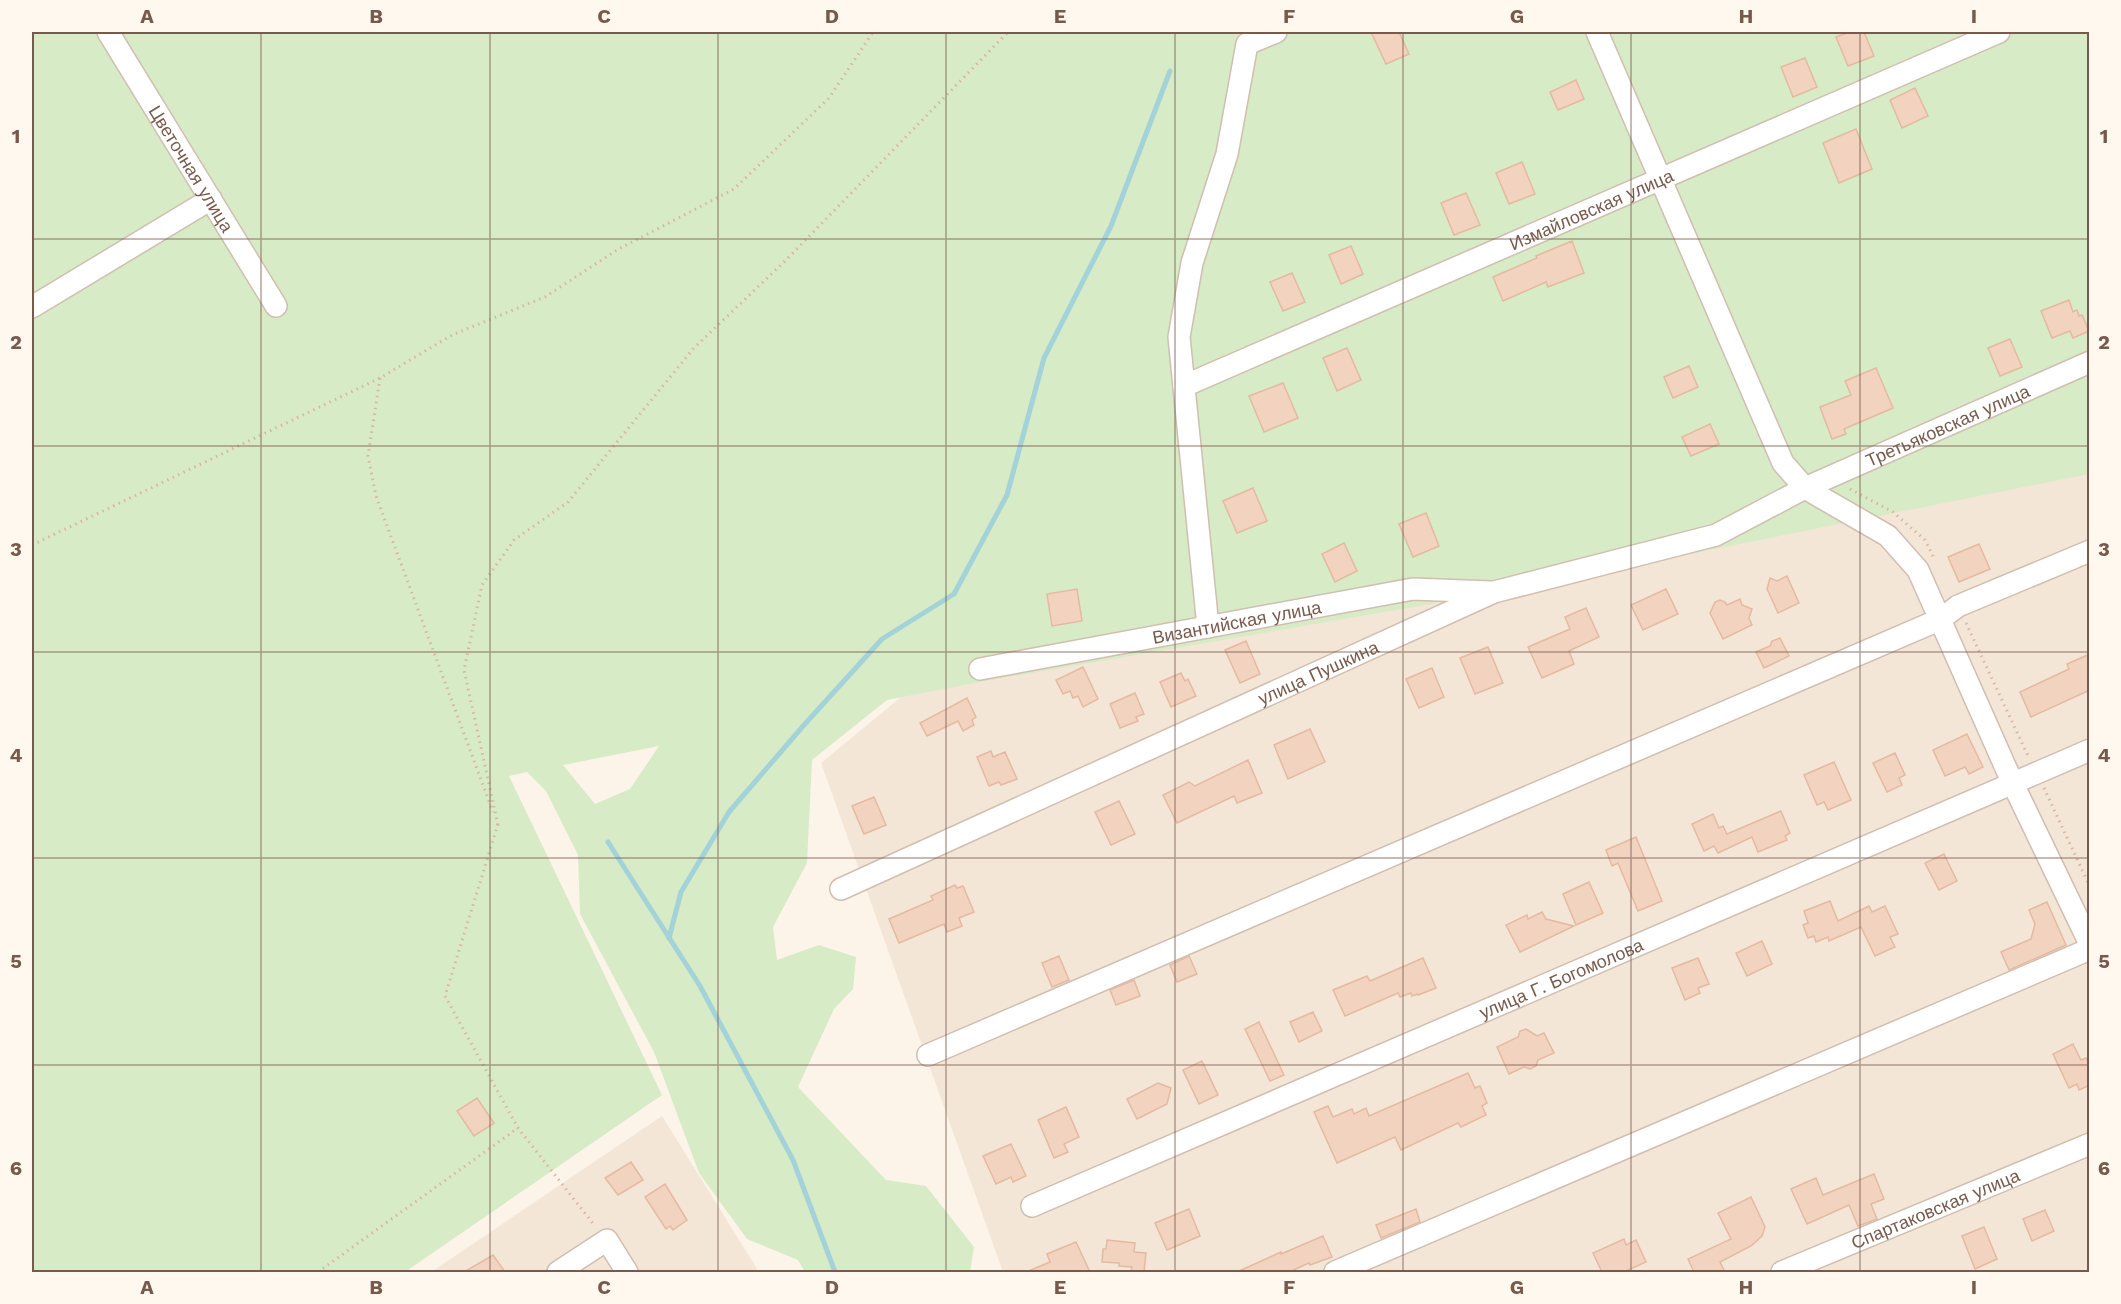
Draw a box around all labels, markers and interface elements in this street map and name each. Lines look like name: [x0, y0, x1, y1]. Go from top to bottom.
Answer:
text: A: [140, 4, 154, 28]
text: B: [369, 4, 383, 28]
text: C: [597, 4, 611, 28]
text: D: [825, 4, 839, 28]
text: E: [1054, 4, 1066, 28]
text: F: [1283, 4, 1295, 28]
text: G: [1510, 4, 1524, 28]
text: H: [1739, 4, 1753, 28]
text: I: [1971, 4, 1977, 28]
street label: Цветочная улица: [145, 101, 239, 236]
text: 1: [12, 124, 20, 148]
text: 1: [2100, 124, 2108, 148]
street label: Измайловская улица: [1506, 164, 1677, 254]
text: 2: [10, 330, 22, 354]
text: 2: [2098, 330, 2110, 354]
street label: Третьяковская улица: [1862, 379, 2034, 470]
text: 3: [10, 537, 22, 561]
text: 3: [2098, 537, 2110, 561]
street label: Византийская улица: [1150, 596, 1324, 647]
street label: улица Пушкина: [1254, 635, 1382, 709]
text: 4: [10, 743, 23, 767]
text: 4: [2098, 743, 2111, 767]
street label: улица Г. Богомолова: [1476, 933, 1647, 1023]
text: 5: [10, 949, 22, 973]
text: 5: [2098, 949, 2110, 973]
text: 6: [10, 1156, 22, 1180]
text: 6: [2098, 1156, 2110, 1180]
street label: Спартаковская улица: [1848, 1164, 2024, 1253]
text: A: [140, 1275, 154, 1299]
text: B: [369, 1275, 383, 1299]
text: C: [597, 1275, 611, 1299]
text: D: [825, 1275, 839, 1299]
text: E: [1054, 1275, 1066, 1299]
text: F: [1283, 1275, 1295, 1299]
text: G: [1510, 1275, 1524, 1299]
text: H: [1739, 1275, 1753, 1299]
text: I: [1971, 1275, 1977, 1299]

